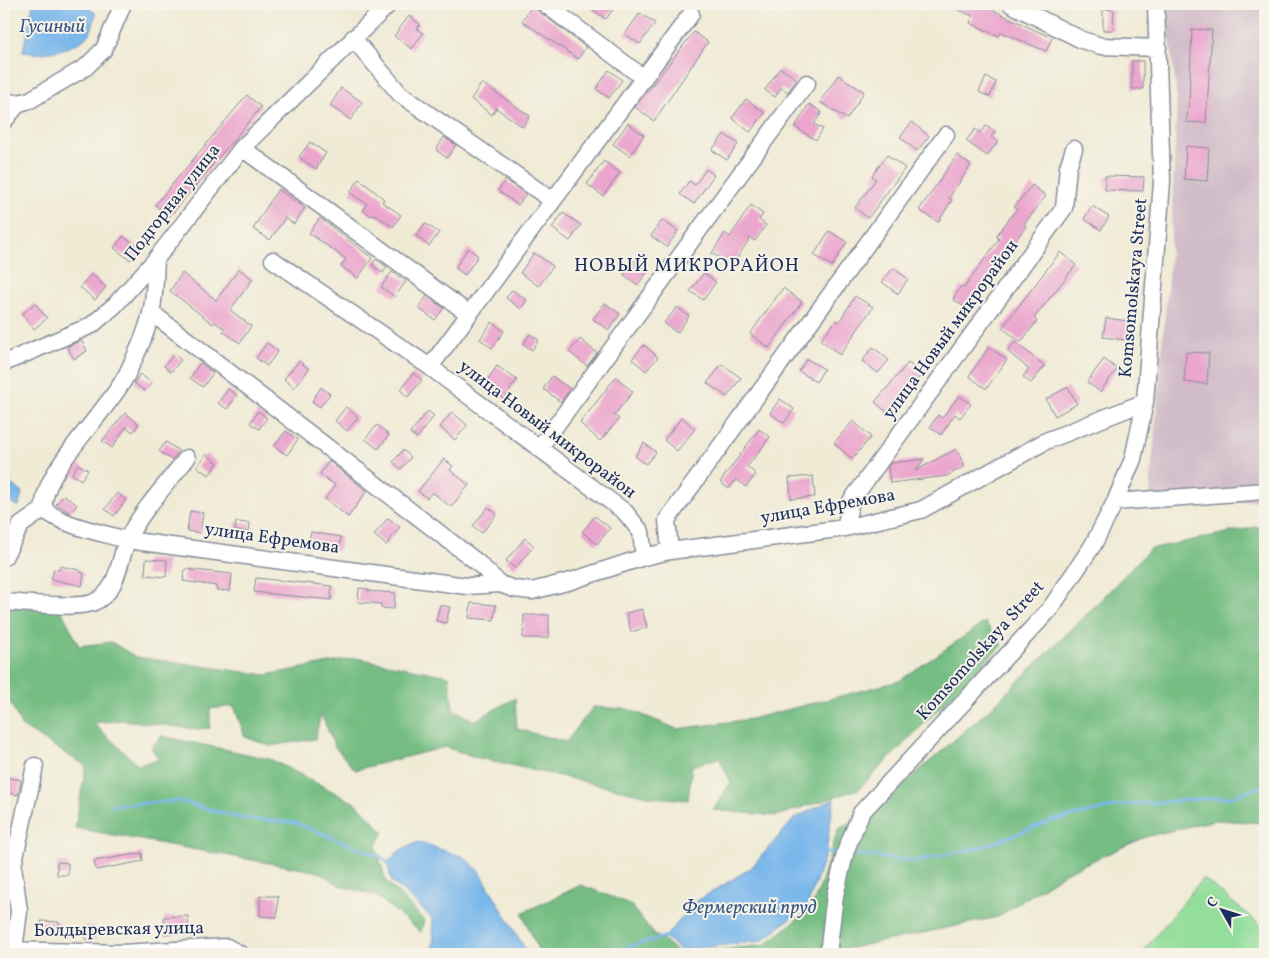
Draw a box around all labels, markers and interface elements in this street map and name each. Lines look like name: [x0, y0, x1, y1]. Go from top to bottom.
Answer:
water label: Гусиный: [19, 14, 85, 40]
street label: Подгорная улица: [119, 139, 227, 267]
street label: Komsomolskaya Street: [1114, 197, 1154, 379]
street label: улица Новый микрорайон: [877, 235, 1025, 425]
district label: НОВЫЙ МИКРОРАЙОН: [574, 253, 800, 279]
street label: улица Новый микрорайон: [453, 355, 641, 505]
street label: улица Ефремова: [759, 483, 897, 531]
street label: улица Ефремова: [203, 517, 341, 561]
street label: Komsomolskaya Street: [911, 576, 1051, 726]
north arrow: [1196, 886, 1246, 936]
text: С: [1203, 893, 1223, 912]
water label: Фермерский пруд: [682, 895, 817, 921]
street label: Болдыревская улица: [34, 916, 204, 944]

